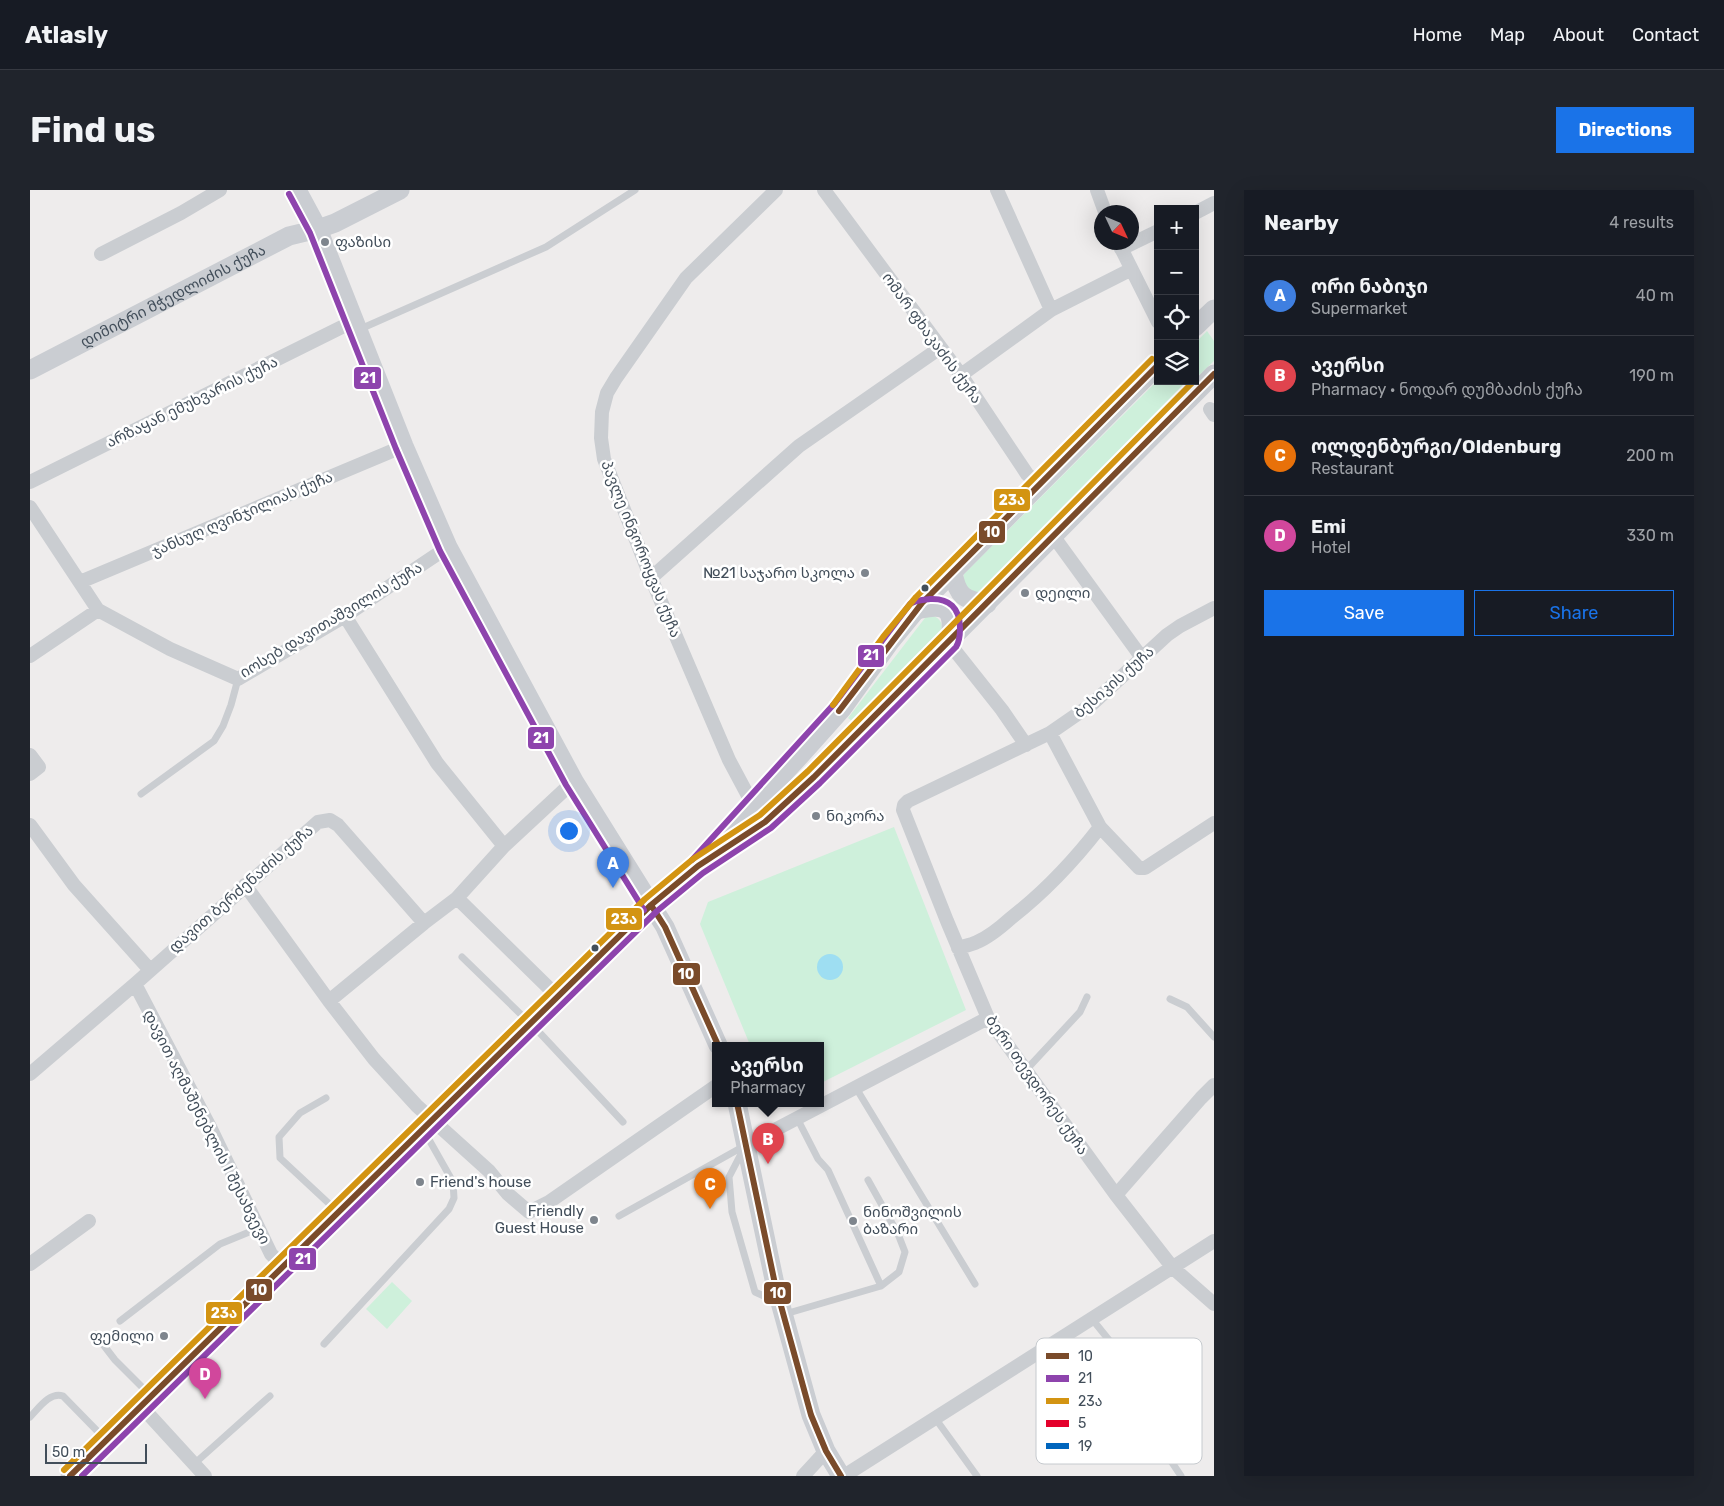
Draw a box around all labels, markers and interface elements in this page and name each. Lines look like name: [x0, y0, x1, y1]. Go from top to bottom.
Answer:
text: Atlasly: [25, 21, 108, 49]
text: Home: [1413, 24, 1462, 46]
text: Map: [1490, 24, 1525, 46]
text: About: [1553, 24, 1604, 46]
text: Contact: [1632, 24, 1699, 46]
button: Directions: [1556, 107, 1694, 153]
text: Find us: [30, 109, 155, 151]
north arrow: [1094, 205, 1139, 250]
map controls: [1154, 205, 1199, 385]
button: +: [1154, 205, 1199, 250]
text: Nearby: [1264, 210, 1339, 235]
text: 4 results: [1609, 213, 1674, 232]
place label: ფაზისი: [335, 233, 391, 251]
marker: ფაზისი: [319, 236, 331, 248]
street label: დიმიტრი მჭედლიძის ქუჩა: [77, 241, 269, 351]
button: −: [1154, 250, 1199, 295]
street label: ომარ ფხაკაძის ქუჩა: [878, 269, 986, 407]
text: ორი ნაბიჯი: [1311, 275, 1428, 298]
text: A: [1274, 286, 1286, 305]
text: 40 m: [1636, 286, 1674, 305]
button: locate: [1154, 295, 1199, 340]
text: Supermarket: [1311, 299, 1407, 318]
button: layers: [1154, 340, 1199, 385]
street label: არზაყან ემუხვარის ქუჩა: [103, 353, 281, 451]
text: ავერსი: [1311, 354, 1385, 377]
line badge: 21: [353, 366, 382, 390]
text: B: [1274, 366, 1286, 385]
text: 190 m: [1629, 366, 1674, 385]
text: 21: [360, 370, 376, 387]
text: Pharmacy · ნოდარ დუმბაძის ქუჩა: [1311, 380, 1583, 399]
text: ოლდენბურგი/Oldenburg: [1311, 435, 1561, 458]
text: C: [1274, 446, 1286, 465]
text: 200 m: [1626, 446, 1674, 465]
street label: პავლე ინგოროყვას ქუჩა: [597, 458, 685, 640]
text: Restaurant: [1311, 459, 1394, 478]
street label: ჯანსუღ ღვინჯილიას ქუჩა: [149, 468, 335, 560]
line badge: 23ა: [993, 488, 1031, 512]
text: 23ა: [999, 492, 1025, 509]
text: Emi: [1311, 515, 1346, 538]
line badge: 10: [978, 520, 1006, 544]
text: 10: [984, 524, 1000, 541]
text: D: [1274, 526, 1286, 545]
text: 330 m: [1626, 526, 1674, 545]
text: Hotel: [1311, 538, 1351, 557]
street label: იოსებ დავითაშვილის ქუჩა: [237, 558, 425, 682]
place label: №21 საჯარო სკოლა: [703, 564, 855, 582]
marker: №21 საჯარო სკოლა: [859, 567, 871, 579]
unlabelled marker: [920, 583, 930, 593]
place label: დეილი: [1035, 584, 1090, 602]
marker: დეილი: [1019, 587, 1031, 599]
button: Save: [1264, 590, 1464, 636]
button: Share: [1474, 590, 1674, 636]
street label: ბესიკის ქუჩა: [1070, 642, 1158, 722]
line badge: 21: [857, 644, 885, 668]
text: 21: [863, 647, 879, 664]
line badge: 21: [527, 726, 555, 750]
text: 21: [533, 730, 549, 747]
place label: ნიკორა: [826, 807, 885, 825]
marker: ნიკორა: [810, 810, 822, 822]
your location: [556, 818, 582, 844]
street label: დავით ბერძენაძის ქუჩა: [165, 821, 317, 957]
pin: A: [597, 847, 629, 888]
line badge: 23ა: [605, 907, 643, 931]
text: 23ა: [611, 911, 637, 928]
unlabelled marker: [590, 943, 600, 953]
line badge: 10: [672, 962, 701, 986]
text: 10: [678, 966, 694, 983]
street label: დავით აღმაშენებლის I შესახვევი: [140, 1007, 274, 1247]
street label: ბერი თევდორეს ქუჩა: [982, 1012, 1092, 1158]
popup: [712, 1042, 824, 1107]
text: ავერსი: [730, 1054, 804, 1077]
text: Pharmacy: [730, 1078, 806, 1097]
pin: B: [752, 1123, 784, 1164]
pin: C: [694, 1168, 726, 1209]
place label: Friend's house: [430, 1173, 531, 1191]
marker: Friend's house: [414, 1176, 426, 1188]
place label: Friendly Guest House: [495, 1202, 584, 1237]
place label: ნინოშვილის ბაზარი: [863, 1203, 962, 1238]
marker: Friendly Guest House: [588, 1214, 600, 1226]
marker: ნინოშვილის ბაზარი: [847, 1215, 859, 1227]
line badge: 21: [288, 1247, 317, 1271]
text: 21: [295, 1251, 311, 1268]
line badge: 10: [245, 1278, 273, 1302]
line badge: 10: [763, 1281, 792, 1305]
text: 10: [251, 1282, 267, 1299]
text: 10: [770, 1285, 786, 1302]
line badge: 23ა: [205, 1301, 243, 1325]
text: 23ა: [211, 1305, 237, 1322]
place label: ფემილი: [90, 1327, 154, 1345]
marker: ფემილი: [158, 1330, 170, 1342]
legend: [1036, 1338, 1202, 1464]
text: 10: [1078, 1348, 1093, 1365]
pin: D: [189, 1358, 221, 1399]
text: 21: [1078, 1370, 1092, 1387]
text: 23ა: [1078, 1393, 1102, 1410]
text: 5: [1078, 1415, 1086, 1432]
text: 19: [1078, 1438, 1092, 1455]
scale bar: [45, 1441, 148, 1464]
text: 50 m: [52, 1444, 85, 1461]

